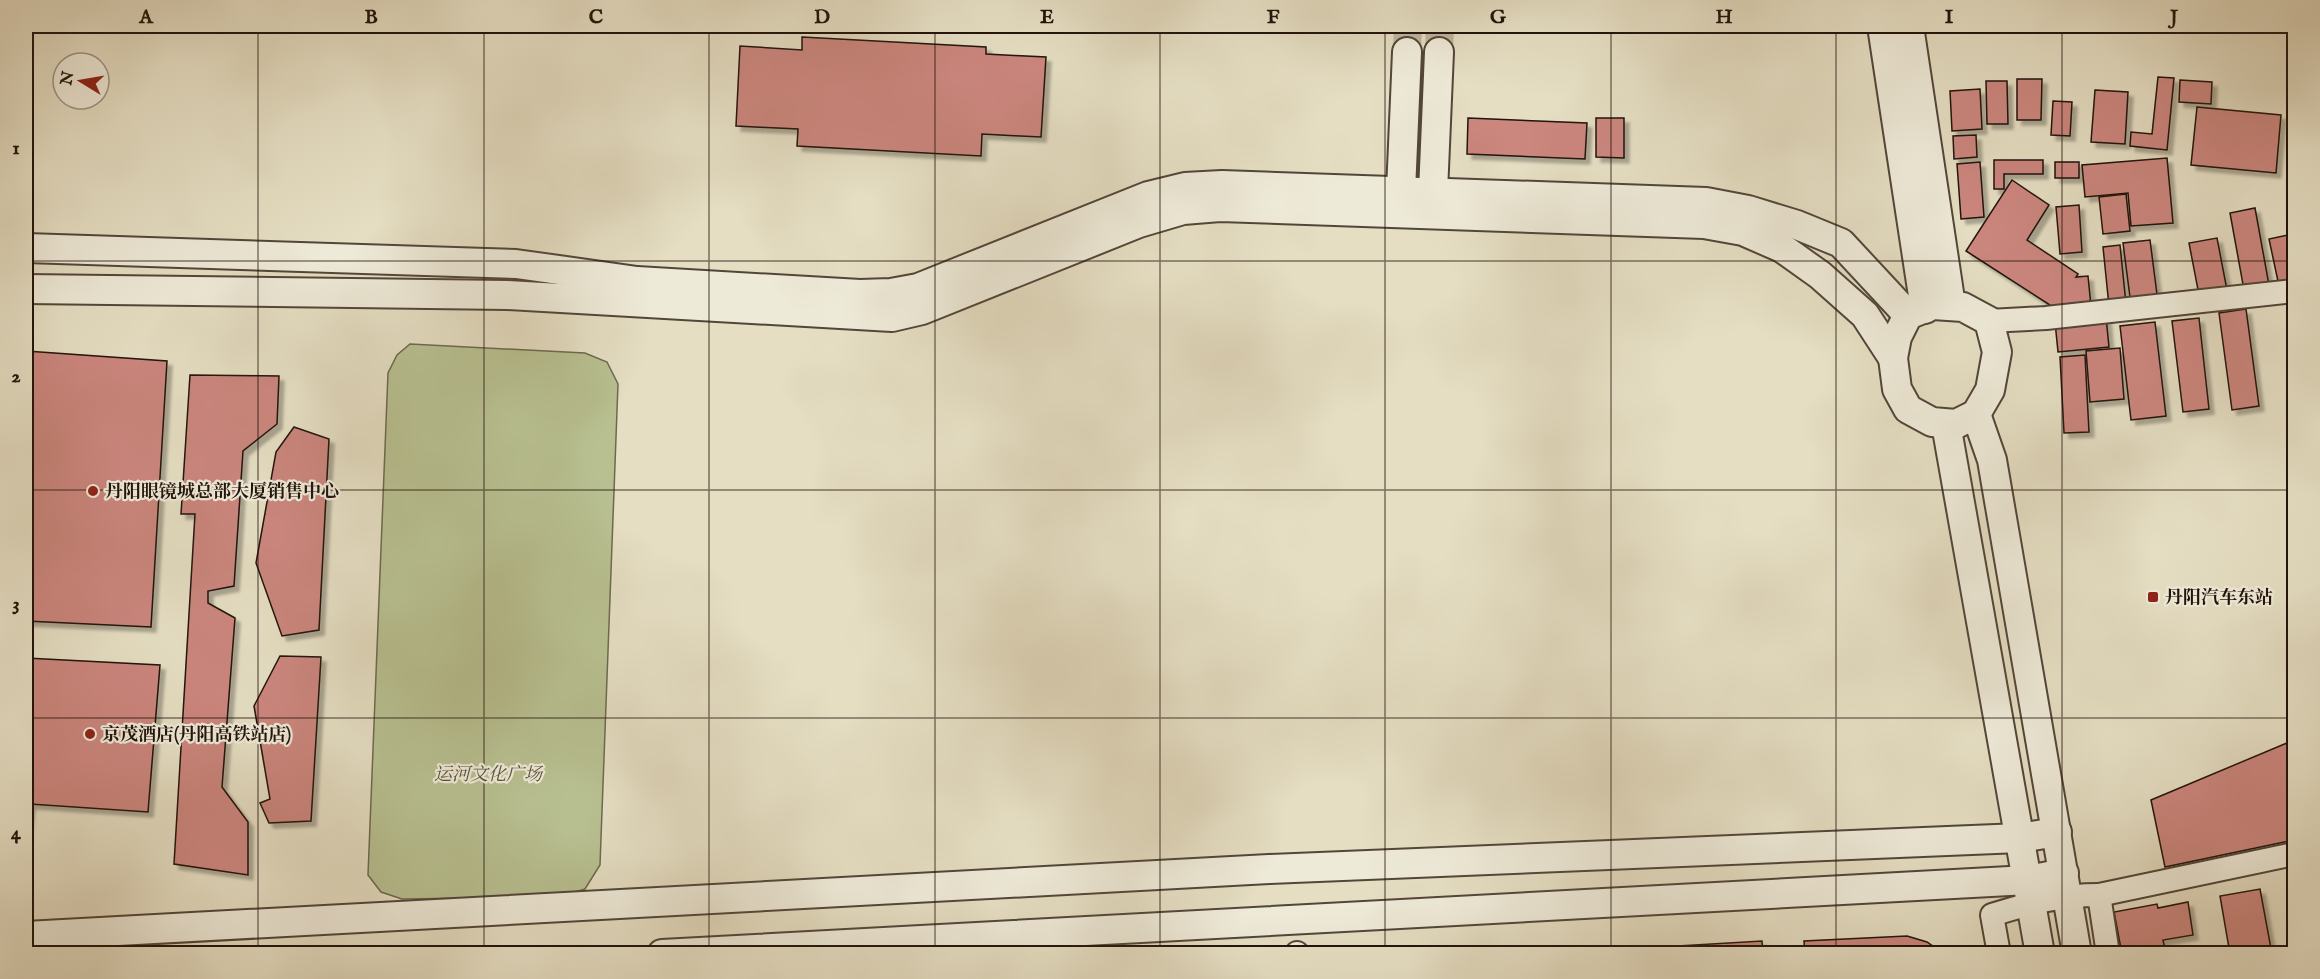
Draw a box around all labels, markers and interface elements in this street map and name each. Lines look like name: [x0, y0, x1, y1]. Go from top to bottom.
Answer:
text: A: [138, 5, 154, 30]
text: B: [364, 5, 378, 30]
text: C: [589, 5, 603, 30]
text: D: [814, 5, 830, 30]
text: E: [1040, 5, 1054, 30]
text: F: [1267, 5, 1280, 30]
text: G: [1490, 5, 1507, 30]
text: H: [1715, 5, 1733, 30]
text: I: [1945, 5, 1954, 30]
text: J: [2167, 5, 2179, 30]
north arrow: [51, 51, 111, 111]
text: N: [57, 70, 79, 88]
text: 1: [12, 136, 20, 161]
text: 2: [11, 364, 21, 389]
place label: 丹阳眼镜城总部大厦销售中心: [105, 481, 339, 504]
marker: 丹阳眼镜城总部大厦销售中心: [86, 484, 100, 498]
place label: 丹阳汽车东站: [2165, 587, 2273, 610]
marker: 丹阳汽车东站: [2146, 590, 2160, 604]
text: 3: [12, 592, 20, 617]
place label: 京茂酒店(丹阳高铁站店): [102, 724, 291, 747]
marker: 京茂酒店(丹阳高铁站店): [83, 727, 97, 741]
park label: 运河文化广场: [434, 764, 544, 787]
text: 4: [11, 821, 22, 846]

